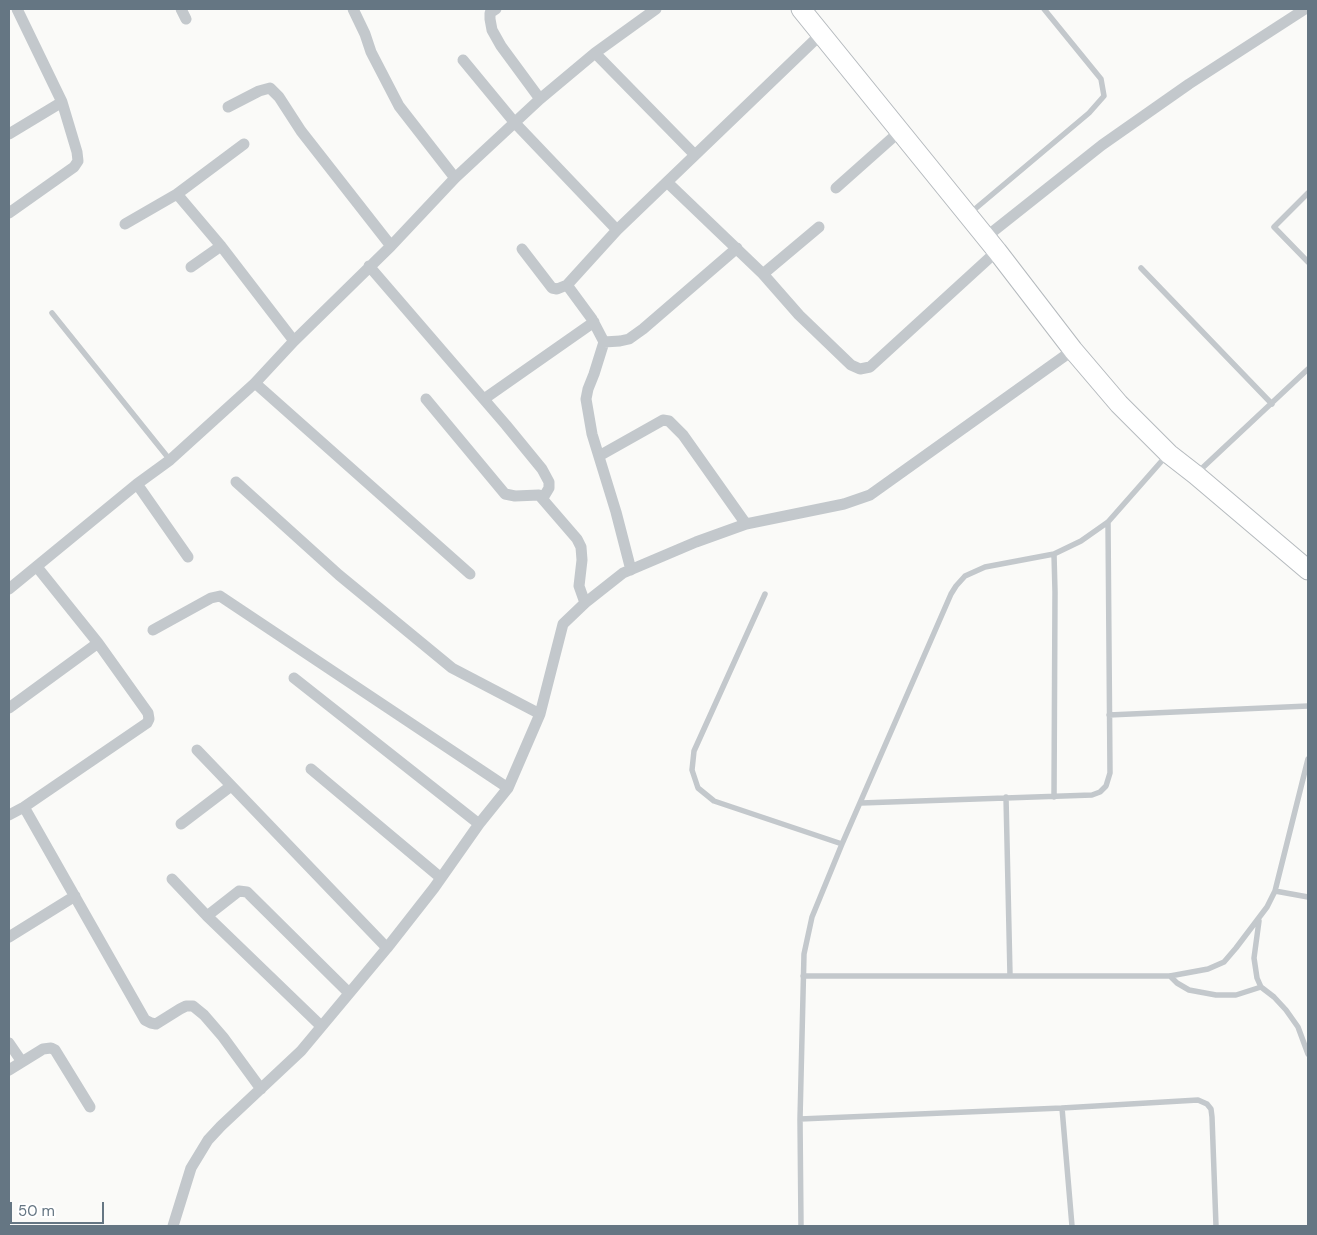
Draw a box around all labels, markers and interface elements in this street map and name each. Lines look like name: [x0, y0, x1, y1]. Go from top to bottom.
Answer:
scale bar: [12, 1192, 106, 1224]
text: 50 m: [18, 1201, 55, 1221]

